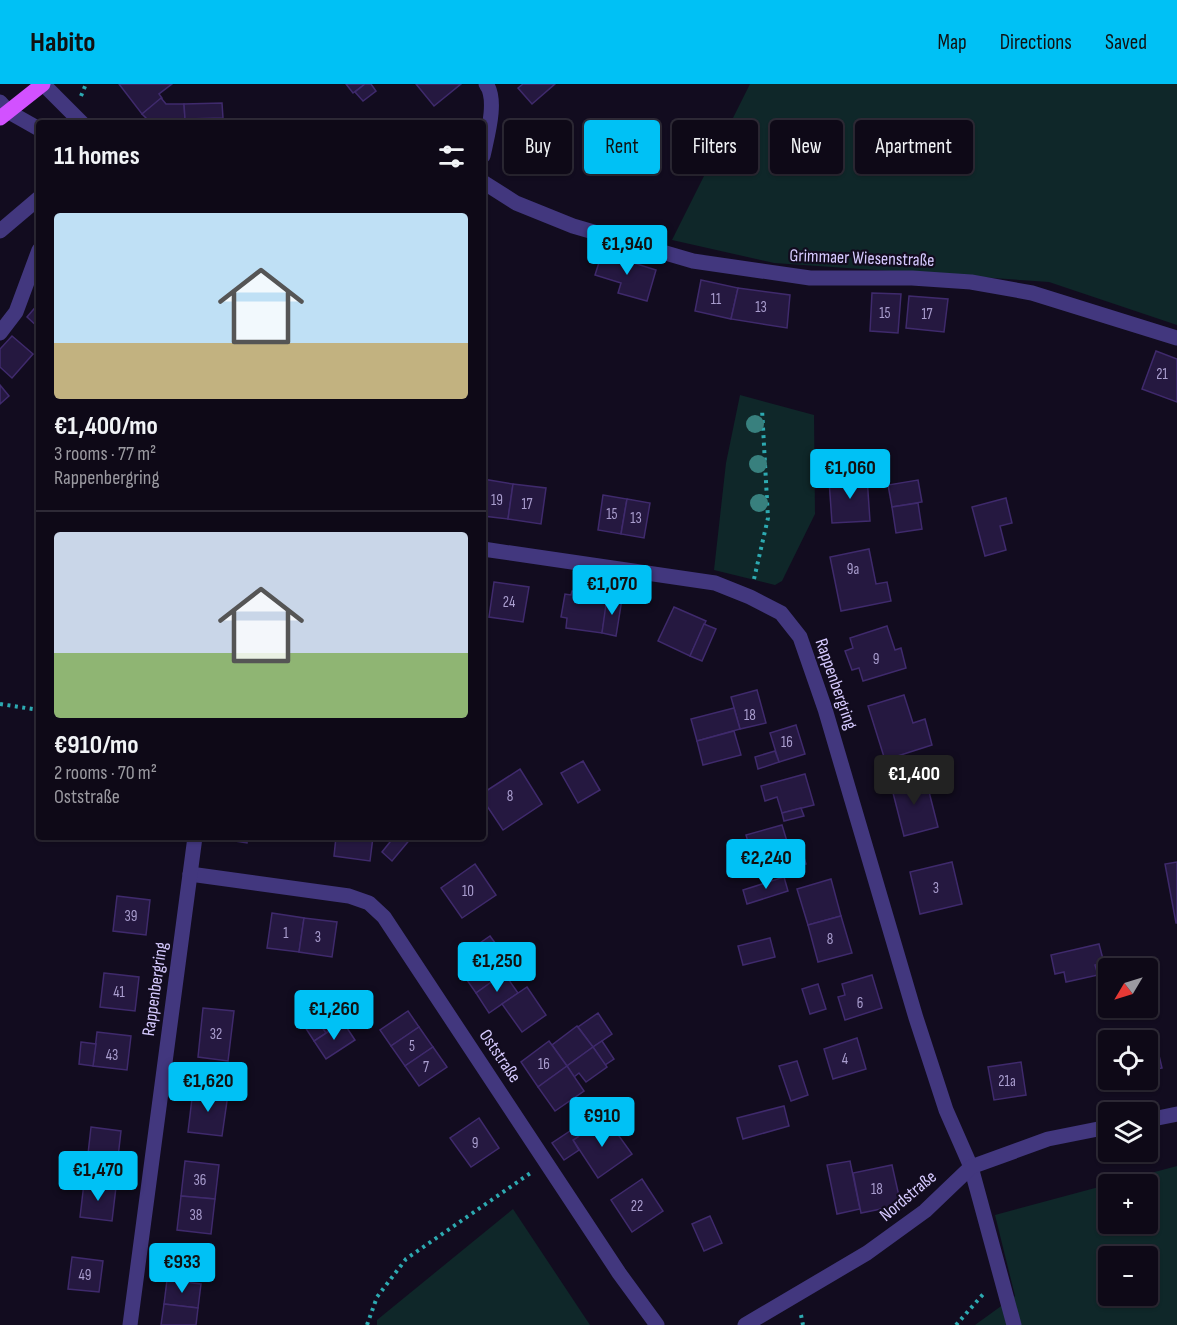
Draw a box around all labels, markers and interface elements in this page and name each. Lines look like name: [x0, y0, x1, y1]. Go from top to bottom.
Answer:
text: Habito: [30, 26, 96, 59]
text: Map: [937, 30, 967, 55]
text: Directions: [1000, 30, 1072, 55]
text: Saved: [1105, 30, 1147, 55]
chip: Buy: [504, 120, 572, 174]
chip: Rent: [584, 120, 660, 174]
chip: Filters: [672, 120, 758, 174]
chip: New: [770, 120, 843, 174]
chip: Apartment: [855, 120, 973, 174]
icon: filters: [435, 140, 468, 173]
text: 11 homes: [54, 141, 140, 172]
pin: €1,940: [578, 225, 676, 276]
text: €1,940: [601, 232, 653, 256]
street label: Grimmaer Wiesenstraße: [789, 245, 935, 271]
icon: home: [207, 252, 315, 360]
house number: 11: [711, 290, 722, 309]
house number: 13: [755, 298, 767, 317]
house number: 15: [879, 304, 891, 323]
house number: 17: [921, 305, 933, 324]
house number: 21: [1156, 365, 1168, 384]
text: €1,400/mo: [54, 411, 158, 442]
text: 3 rooms · 77 m²: [54, 442, 156, 466]
pin: €1,060: [801, 449, 899, 500]
text: €1,060: [824, 456, 876, 480]
text: Rappenbergring: [54, 466, 159, 490]
house number: 19: [491, 491, 503, 510]
house number: 17: [521, 495, 533, 514]
house number: 15: [606, 505, 618, 524]
house number: 13: [630, 509, 642, 528]
house number: 9a: [847, 560, 859, 579]
pin: €1,070: [563, 565, 661, 616]
icon: home: [207, 571, 315, 679]
text: €1,070: [587, 572, 637, 596]
house number: 24: [503, 593, 515, 612]
street label: Rappenbergring: [811, 636, 861, 732]
house number: 9: [873, 650, 879, 669]
house number: 18: [744, 706, 756, 725]
text: €910/mo: [54, 730, 139, 761]
house number: 16: [781, 733, 793, 752]
pin: €1,400: [865, 755, 963, 806]
text: 2 rooms · 70 m²: [54, 761, 157, 785]
text: €1,400: [888, 762, 940, 786]
text: Oststraße: [54, 785, 120, 809]
house number: 8: [507, 787, 513, 806]
pin: €2,240: [717, 839, 815, 890]
text: €2,240: [740, 846, 792, 870]
house number: 3: [933, 879, 939, 898]
house number: 10: [462, 882, 474, 901]
house number: 39: [125, 907, 137, 926]
house number: 1: [283, 924, 289, 943]
house number: 3: [315, 928, 321, 947]
house number: 8: [827, 930, 833, 949]
street label: Rappenbergring: [138, 941, 172, 1037]
pin: €1,250: [448, 942, 546, 993]
text: €1,250: [472, 949, 522, 973]
north arrow: [1098, 958, 1158, 1018]
map controls: [1098, 958, 1158, 1306]
house number: 41: [113, 983, 126, 1002]
pin: €1,260: [285, 990, 383, 1041]
house number: 6: [857, 994, 863, 1013]
text: €1,260: [308, 997, 360, 1021]
house number: 32: [210, 1025, 222, 1044]
street label: Oststraße: [475, 1026, 525, 1086]
button: locate: [1098, 1030, 1158, 1090]
house number: 5: [409, 1037, 415, 1056]
house number: 43: [106, 1046, 118, 1065]
house number: 4: [842, 1050, 848, 1069]
house number: 16: [538, 1055, 550, 1074]
house number: 7: [423, 1058, 429, 1077]
pin: €1,620: [159, 1062, 257, 1113]
text: €1,620: [182, 1069, 234, 1093]
house number: 21a: [998, 1072, 1016, 1091]
pin: €910: [566, 1097, 638, 1148]
button: layers: [1098, 1102, 1158, 1162]
text: €910: [583, 1104, 621, 1128]
house number: 9: [472, 1134, 478, 1153]
pin: €1,470: [49, 1151, 147, 1202]
text: €1,470: [73, 1158, 123, 1182]
street label: Nordstraße: [875, 1166, 941, 1226]
house number: 36: [194, 1171, 206, 1190]
button: +: [1098, 1174, 1158, 1234]
house number: 18: [871, 1180, 883, 1199]
house number: 22: [631, 1197, 643, 1216]
house number: 38: [190, 1206, 202, 1225]
pin: €933: [146, 1243, 218, 1294]
button: −: [1098, 1246, 1158, 1306]
text: €933: [163, 1250, 201, 1274]
house number: 49: [79, 1266, 91, 1285]

